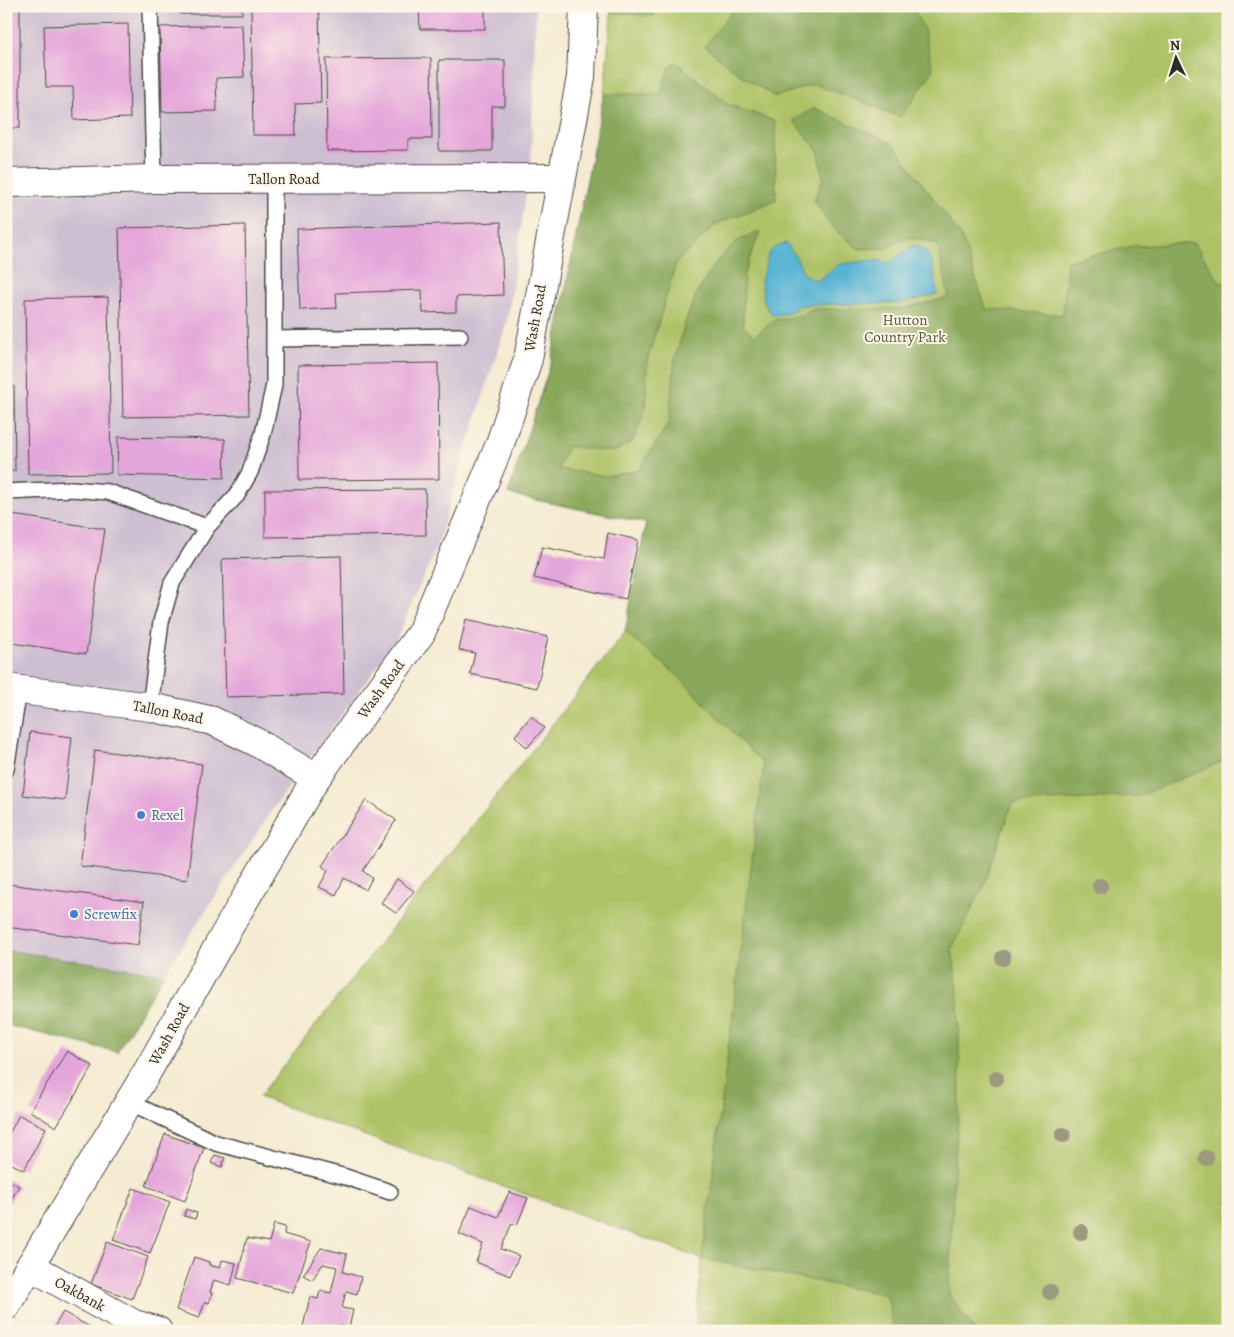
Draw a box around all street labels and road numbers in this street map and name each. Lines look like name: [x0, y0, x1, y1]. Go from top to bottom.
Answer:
street label: Tallon Road: [248, 169, 321, 189]
street label: Wash Road: [519, 282, 551, 354]
street label: Wash Road: [352, 655, 410, 723]
street label: Tallon Road: [131, 695, 206, 729]
street label: Wash Road: [143, 999, 195, 1069]
street label: Oakbank: [51, 1272, 109, 1316]

